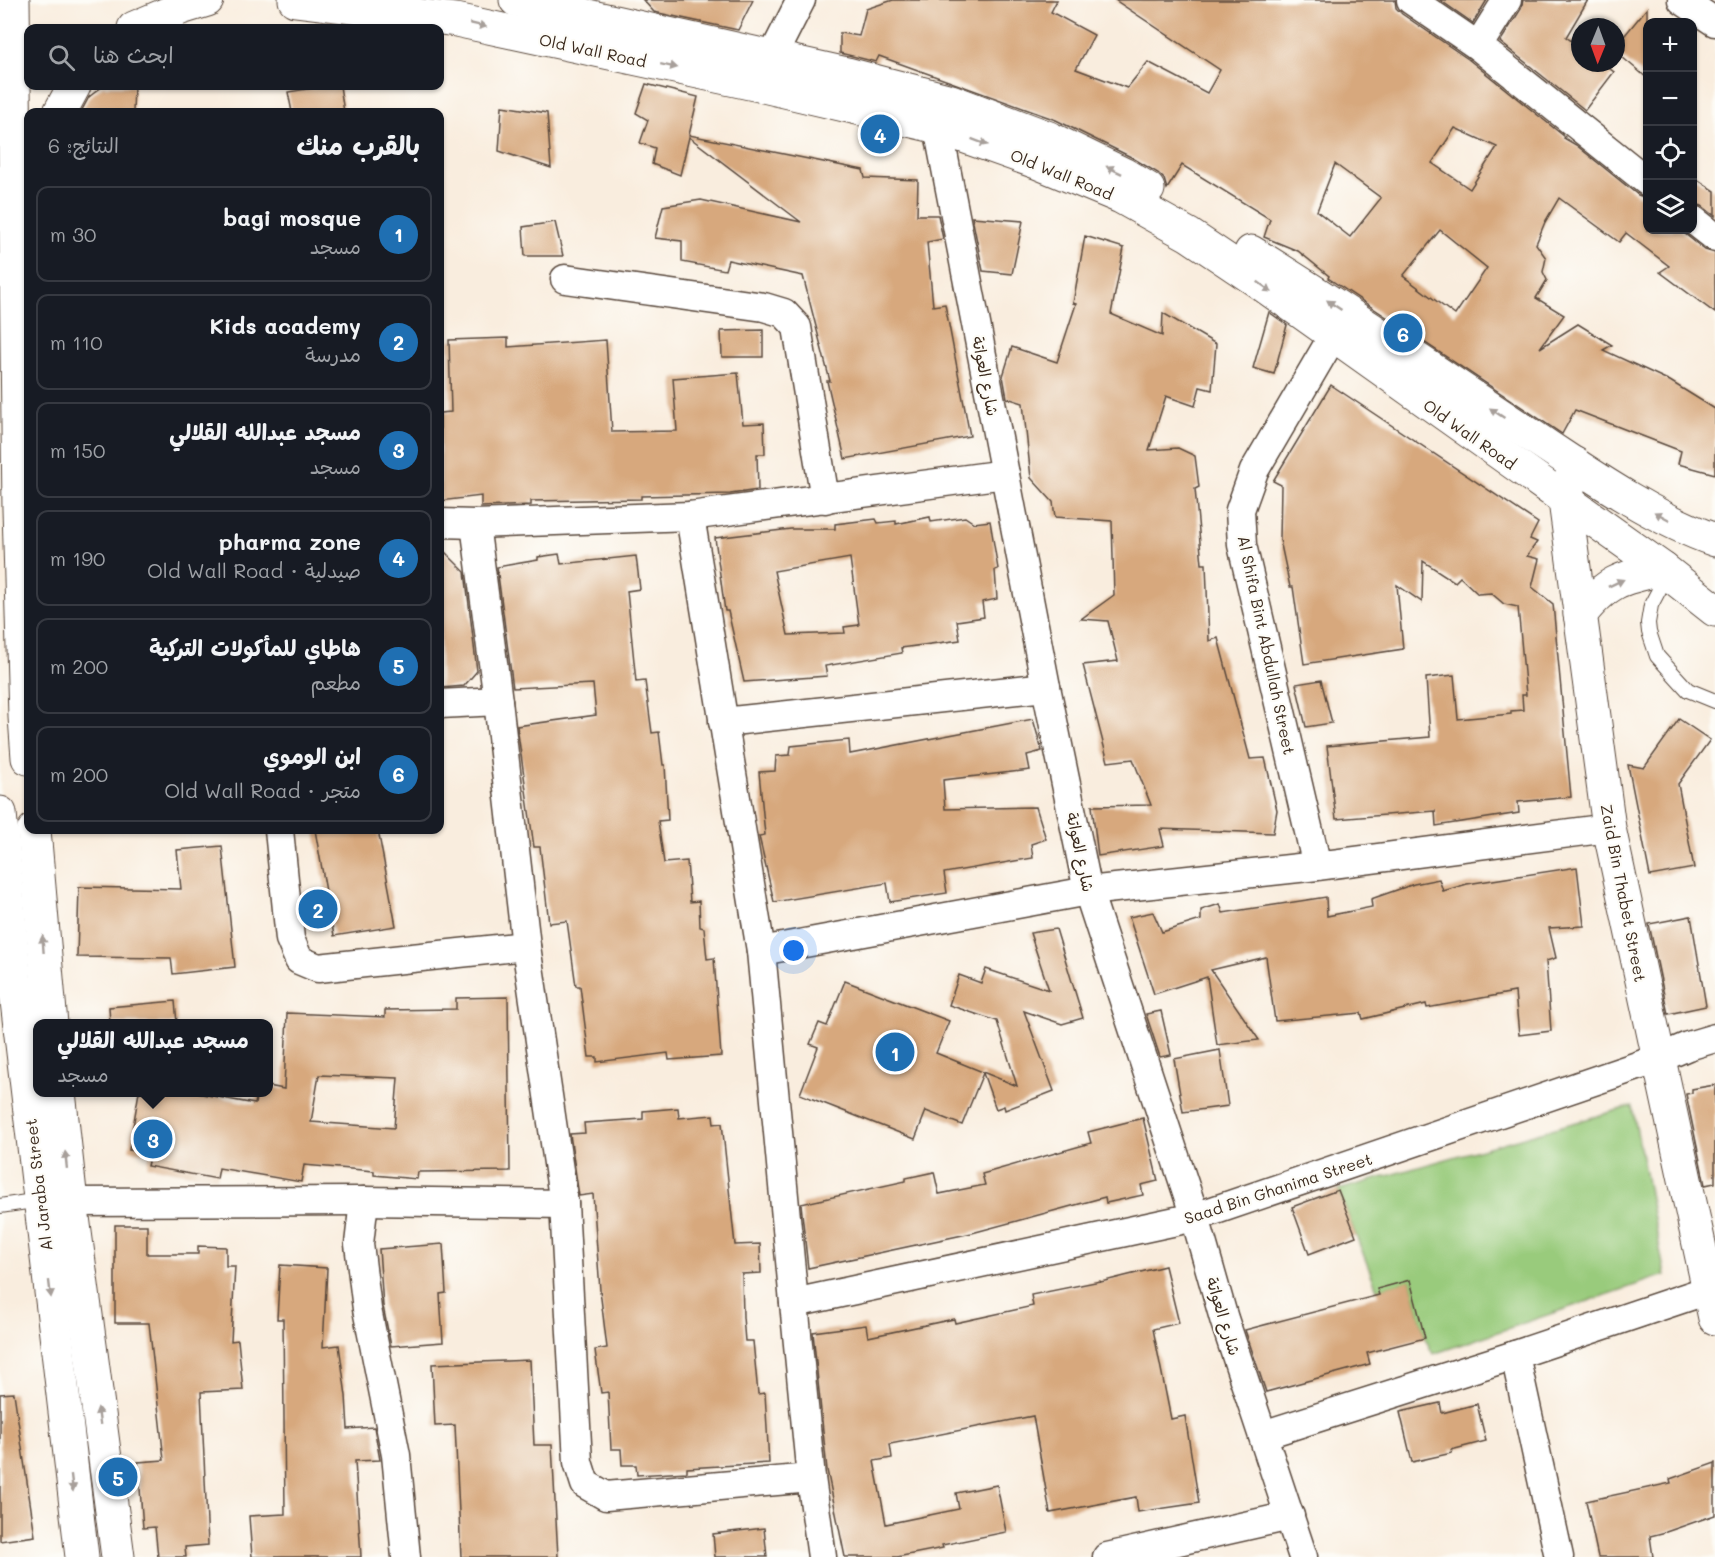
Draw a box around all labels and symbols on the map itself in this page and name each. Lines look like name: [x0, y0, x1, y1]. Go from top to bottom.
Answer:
north arrow: [1571, 18, 1625, 72]
one-way arrow: [469, 21, 488, 30]
street label: Old Wall Road: [538, 28, 648, 72]
one-way arrow: [659, 62, 678, 72]
pin: 4: [860, 112, 900, 156]
one-way arrow: [971, 138, 989, 148]
street label: Old Wall Road: [1008, 144, 1116, 204]
one-way arrow: [1106, 165, 1123, 174]
one-way arrow: [1257, 281, 1273, 292]
one-way arrow: [1326, 300, 1342, 311]
pin: 6: [1384, 310, 1422, 356]
street label: شارع العواتة: [966, 334, 1004, 418]
street label: Old Wall Road: [1419, 394, 1521, 474]
one-way arrow: [1488, 407, 1505, 418]
one-way arrow: [1653, 511, 1670, 521]
street label: Al Shifa Bint Abdullah Street: [1233, 533, 1301, 757]
one-way arrow: [1608, 578, 1625, 587]
street label: Zaid Bin Thabet Street: [1596, 802, 1652, 984]
street label: شارع العواتة: [1060, 810, 1100, 894]
pin: 2: [298, 886, 338, 932]
one-way arrow: [38, 935, 48, 954]
your location: [779, 936, 808, 965]
pin: 1: [876, 1030, 914, 1074]
pin: 3: [134, 1116, 172, 1162]
street label: Al Jaraba Street: [19, 1118, 57, 1252]
street label: Saad Bin Ghanima Street: [1181, 1148, 1375, 1228]
one-way arrow: [61, 1150, 71, 1169]
street label: شارع العواتة: [1200, 1274, 1246, 1358]
one-way arrow: [45, 1280, 55, 1299]
one-way arrow: [95, 1406, 104, 1425]
pin: 5: [98, 1454, 138, 1500]
one-way arrow: [67, 1473, 77, 1492]

